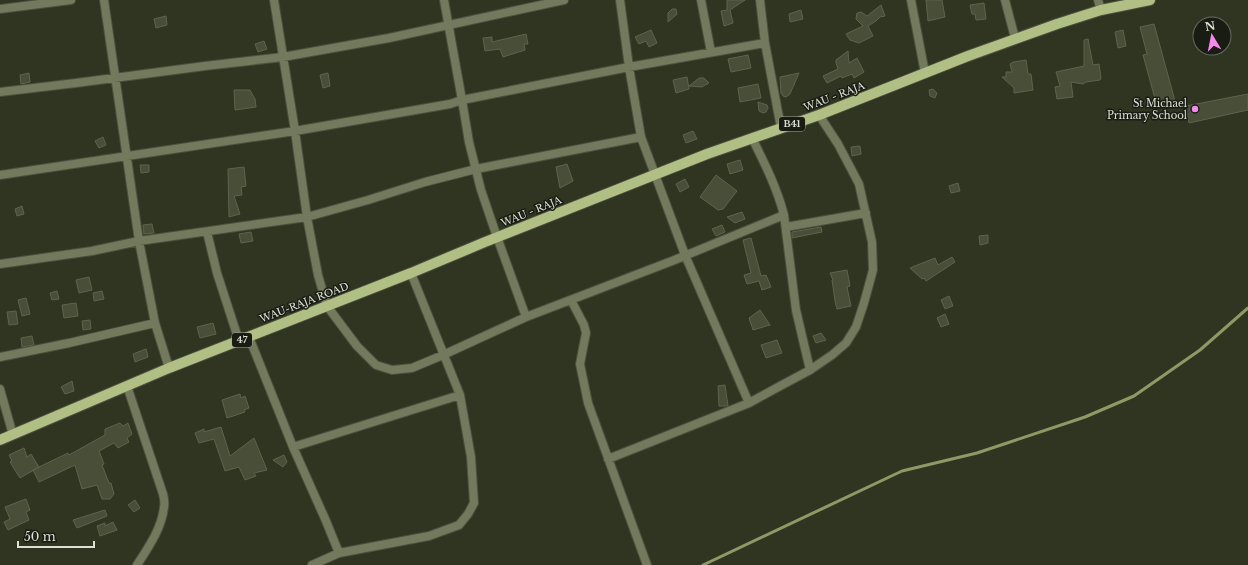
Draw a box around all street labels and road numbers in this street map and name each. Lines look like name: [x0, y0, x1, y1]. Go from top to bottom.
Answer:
street label: WAU - RAJA: [801, 79, 867, 114]
road number: B41: [779, 117, 805, 131]
street label: WAU - RAJA: [498, 193, 564, 230]
street label: WAU-RAJA ROAD: [257, 279, 351, 326]
road number: 47: [232, 333, 252, 347]

